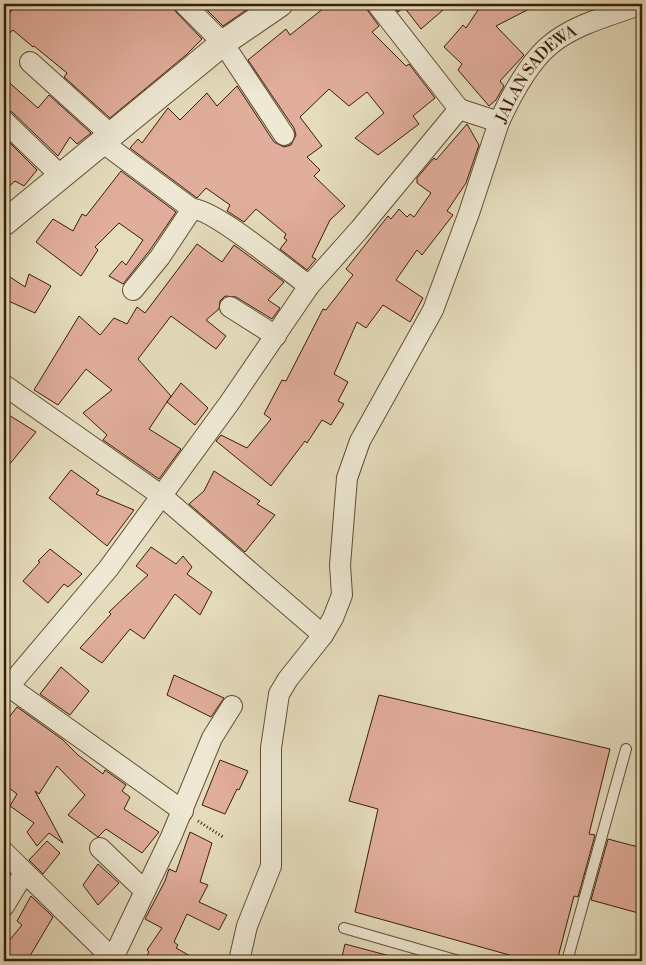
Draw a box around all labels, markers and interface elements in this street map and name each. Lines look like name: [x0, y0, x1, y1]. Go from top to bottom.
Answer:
street label: JALAN SADEWA: [491, 20, 581, 127]

